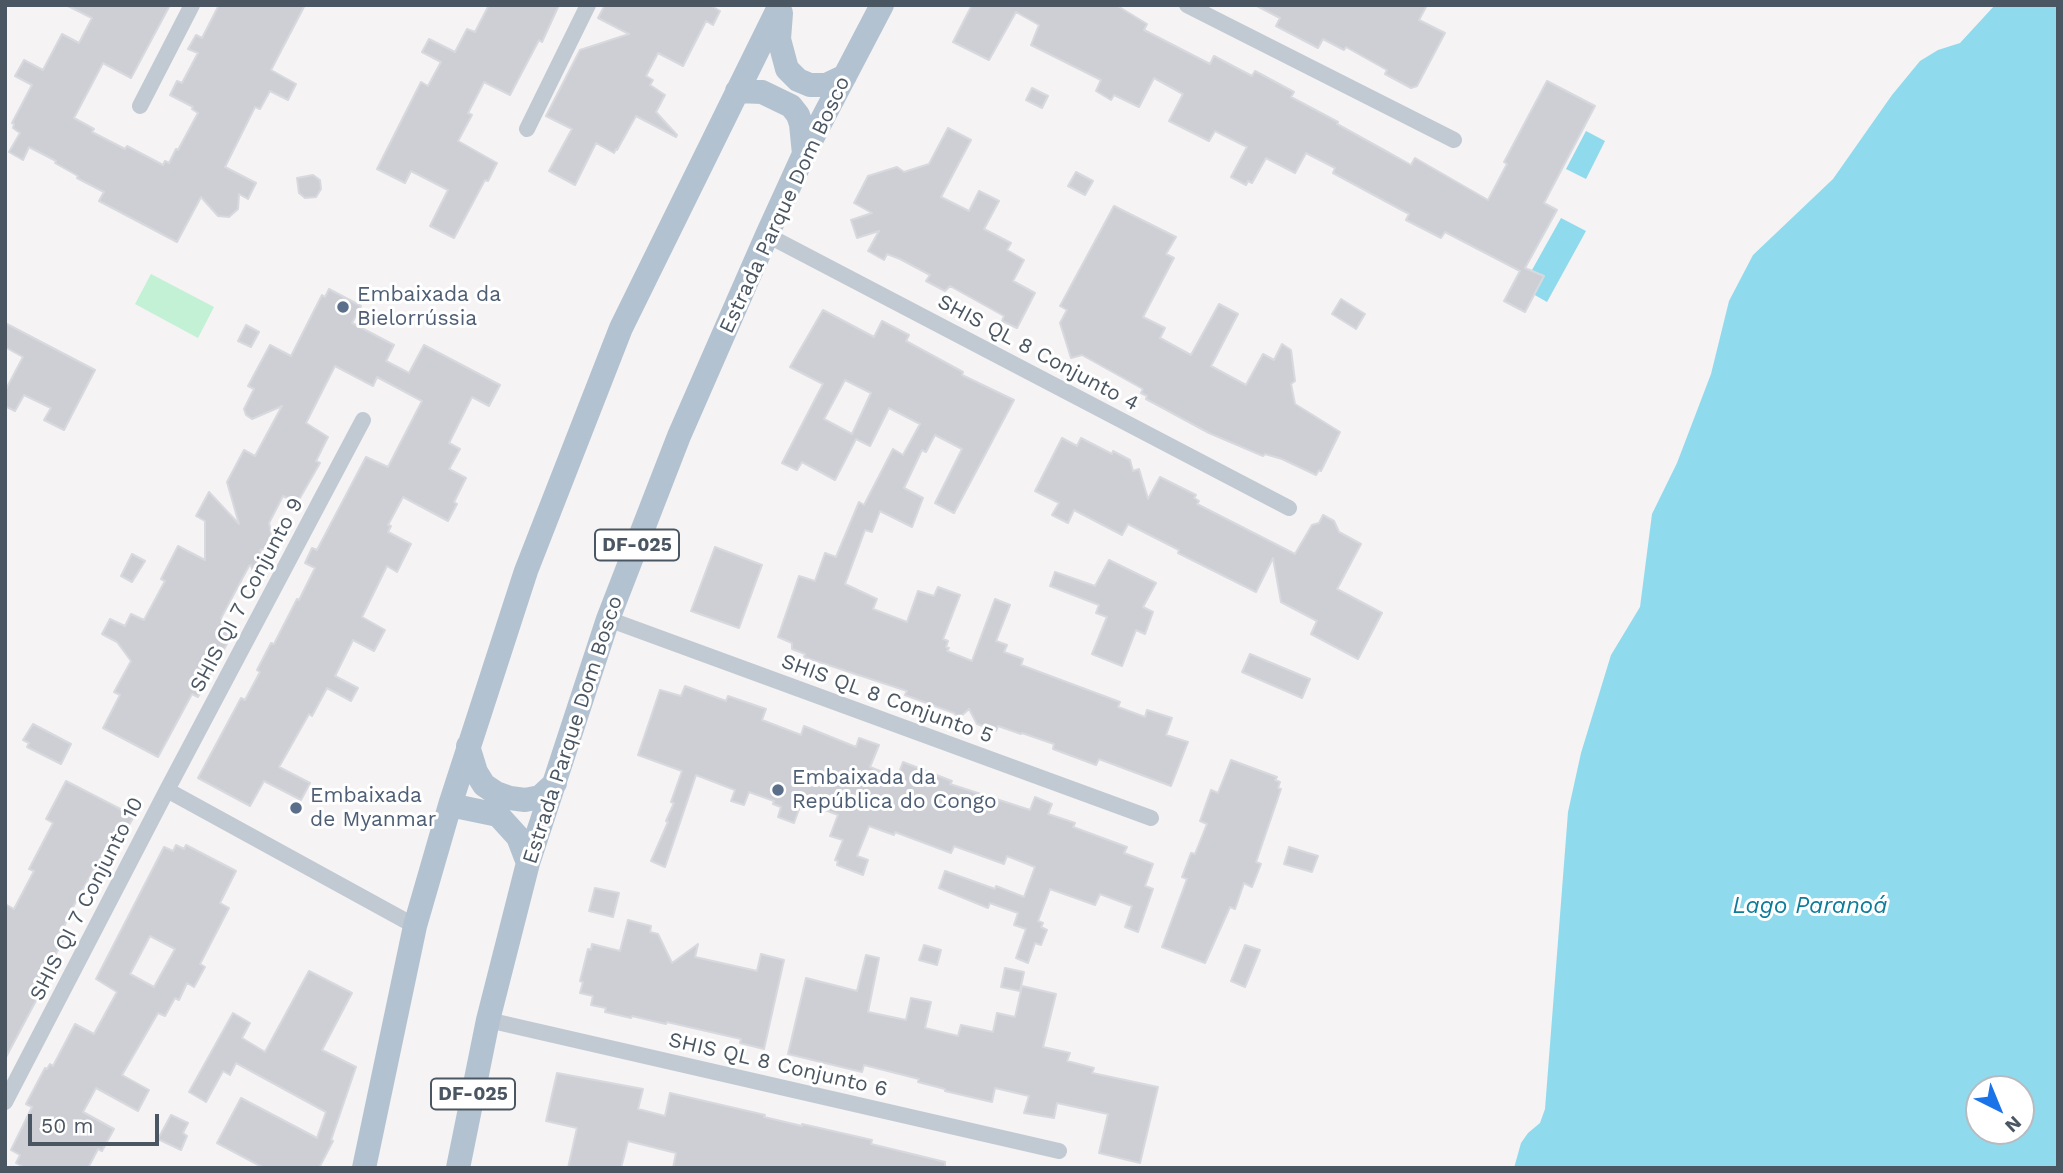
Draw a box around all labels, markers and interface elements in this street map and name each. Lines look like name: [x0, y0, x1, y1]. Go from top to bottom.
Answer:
street label: Estrada Parque Dom Bosco: [714, 73, 856, 337]
place label: Embaixada da Bielorrússia: [357, 282, 501, 332]
street label: SHIS QL 8 Conjunto 4: [933, 289, 1143, 417]
marker: Embaixada da Bielorrússia: [335, 299, 351, 315]
street label: SHIS QI 7 Conjunto 9: [185, 493, 309, 697]
road number: DF-025: [595, 530, 679, 560]
street label: Estrada Parque Dom Bosco: [518, 593, 628, 867]
street label: SHIS QL 8 Conjunto 5: [778, 649, 996, 749]
place label: Embaixada da República do Congo: [792, 765, 997, 815]
marker: Embaixada da República do Congo: [770, 782, 786, 798]
place label: Embaixada de Myanmar: [310, 783, 436, 833]
street label: SHIS QI 7 Conjunto 10: [25, 793, 149, 1005]
marker: Embaixada de Myanmar: [288, 800, 304, 816]
water label: Lago Paranoá: [1733, 892, 1887, 920]
street label: SHIS QL 8 Conjunto 6: [666, 1028, 890, 1102]
north arrow: [1965, 1075, 2035, 1145]
road number: DF-025: [431, 1078, 515, 1110]
scale bar: [32, 1100, 163, 1144]
text: N: [2000, 1111, 2026, 1137]
text: 50 m: [41, 1113, 93, 1138]

